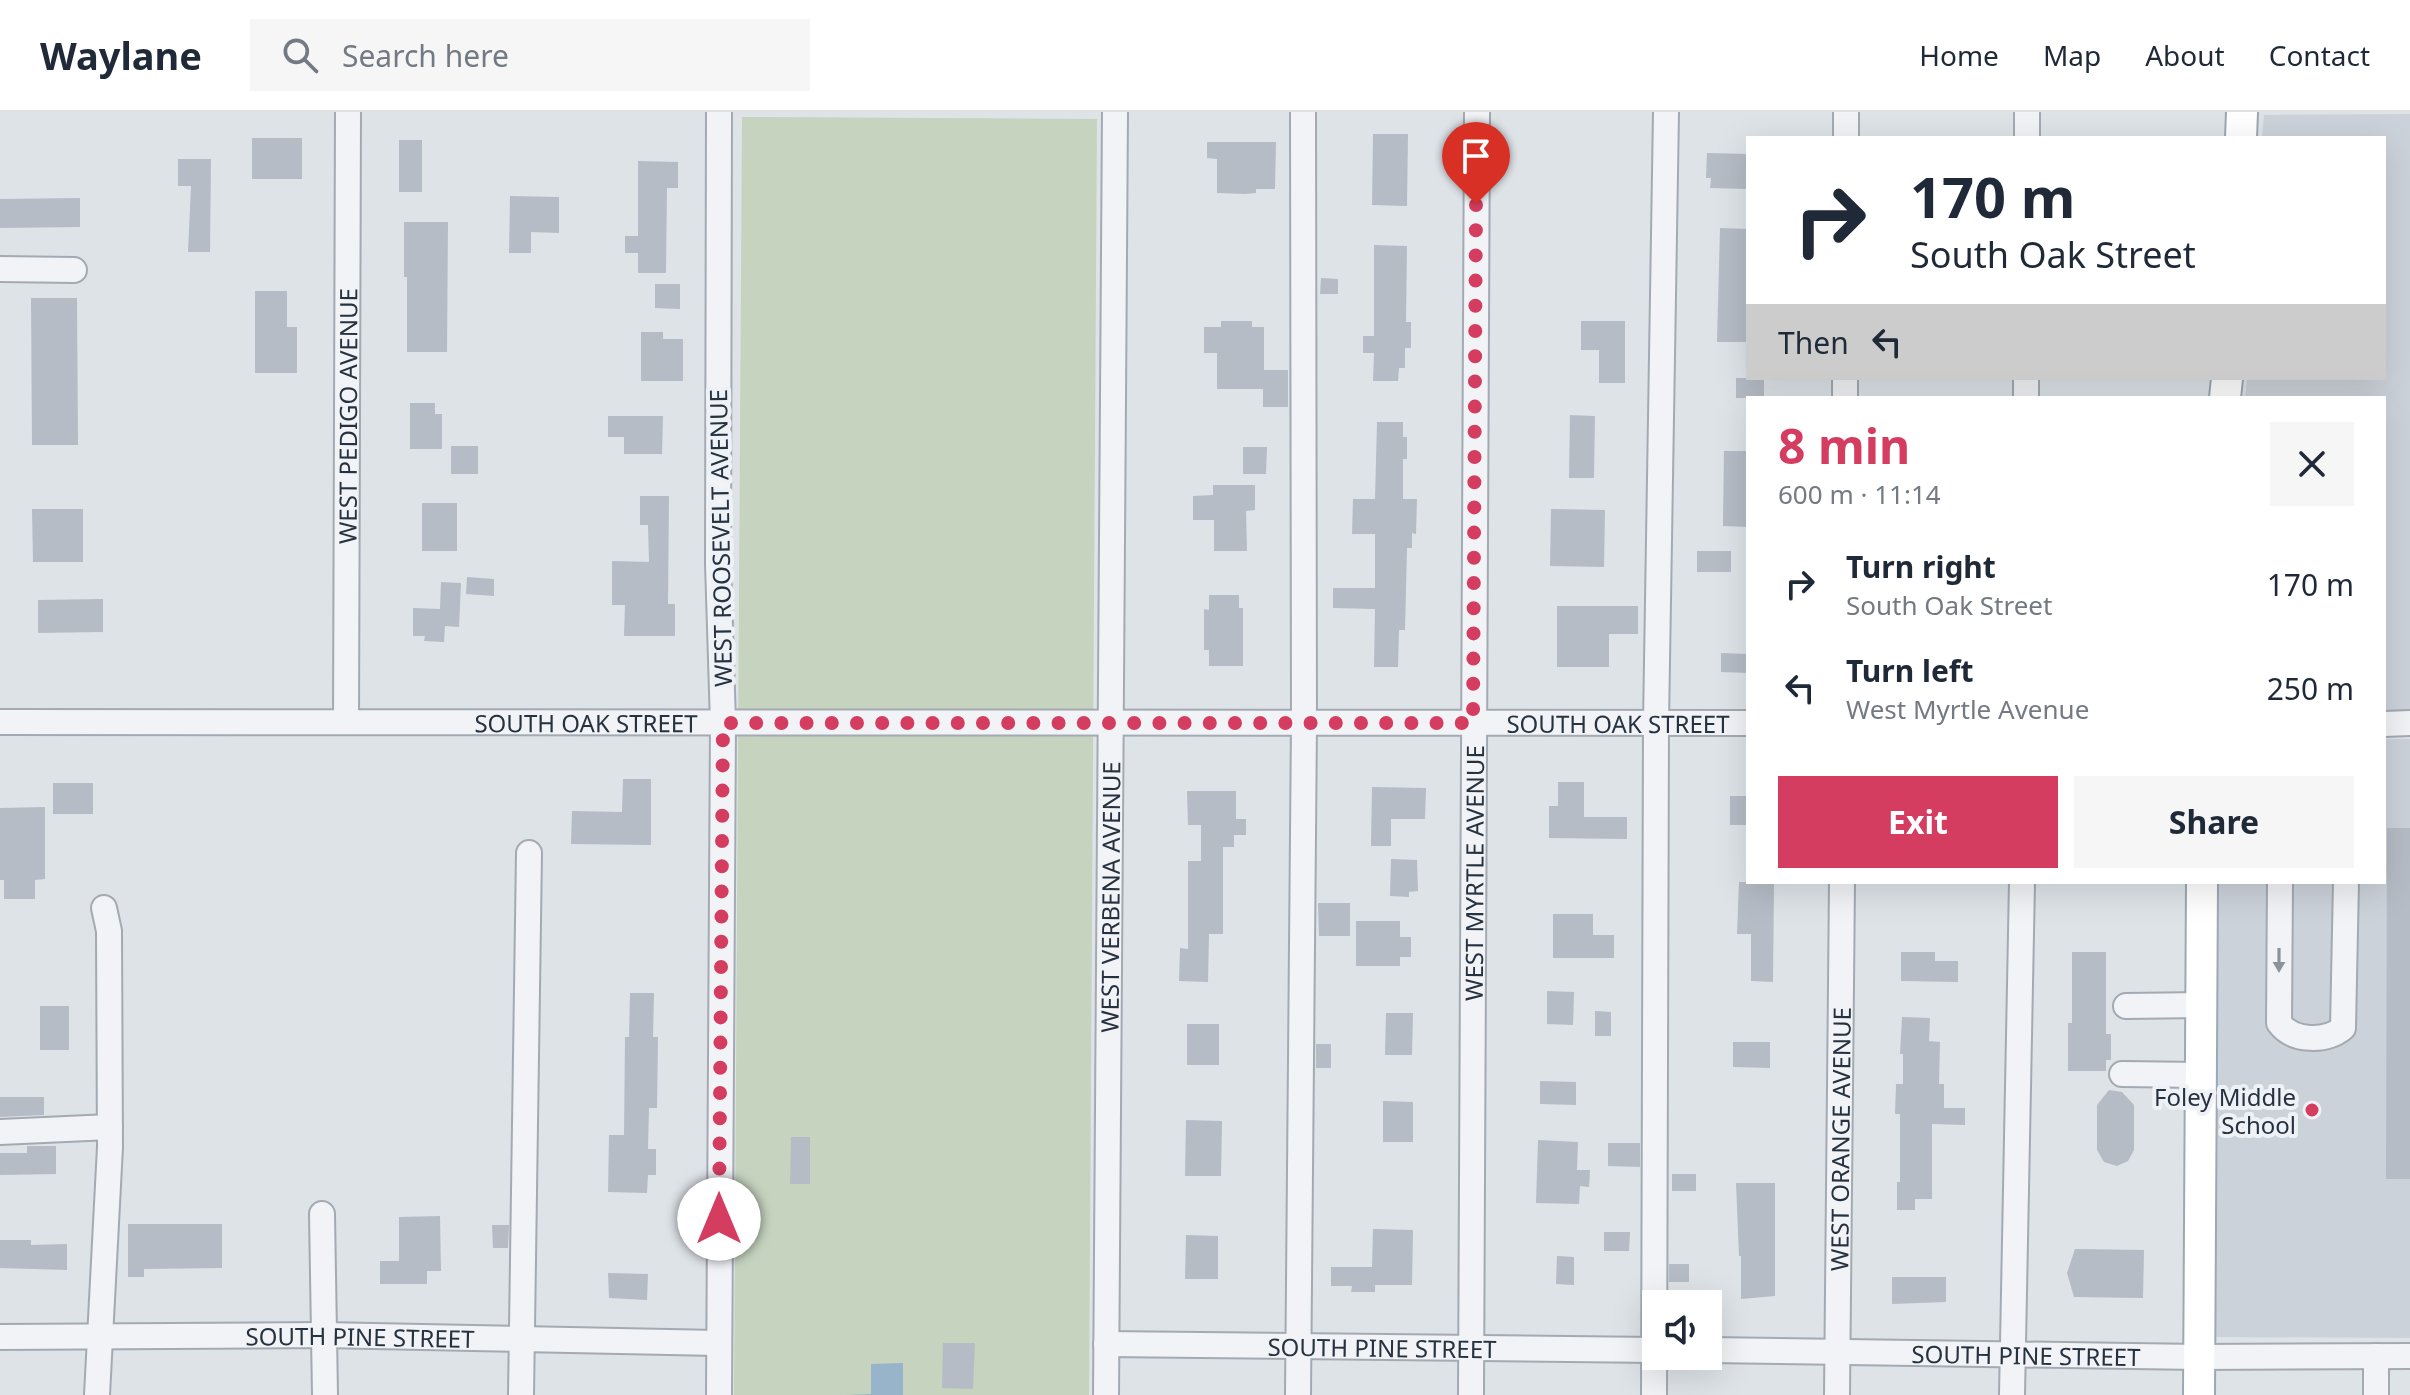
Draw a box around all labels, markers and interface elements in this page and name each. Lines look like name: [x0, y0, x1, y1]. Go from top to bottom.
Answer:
search box: [250, 19, 810, 91]
text: Waylane: [40, 29, 202, 81]
icon: search: [278, 33, 322, 77]
text: Search here: [342, 35, 509, 76]
text: Home: [1919, 36, 1999, 74]
text: Map: [2043, 36, 2101, 74]
text: About: [2145, 36, 2225, 74]
text: Contact: [2269, 36, 2370, 74]
pin: [1442, 122, 1510, 204]
icon: arrive: [1454, 134, 1498, 178]
text: 170 m: [1910, 158, 2075, 234]
icon: right: [1778, 168, 1882, 272]
text: South Oak Street: [1910, 230, 2196, 279]
street label: WEST PEDIGO AVENUE: [330, 288, 364, 544]
icon: left: [1865, 320, 1909, 364]
text: Then: [1778, 322, 1849, 363]
street label: WEST ROOSEVELT AVENUE: [701, 389, 739, 687]
text: 8 min: [1778, 413, 1910, 478]
button: close: [2270, 422, 2354, 506]
text: 600 m · 11:14: [1778, 476, 1941, 512]
text: Turn right: [1846, 546, 1996, 587]
icon: right: [1778, 562, 1822, 606]
text: 170 m: [2267, 564, 2354, 605]
text: South Oak Street: [1846, 587, 2052, 623]
text: Turn left: [1846, 650, 1974, 691]
icon: left: [1778, 666, 1822, 710]
text: 250 m: [2267, 668, 2354, 709]
text: West Myrtle Avenue: [1846, 691, 2089, 727]
street label: SOUTH OAK STREET: [474, 706, 698, 739]
street label: SOUTH OAK STREET: [1506, 706, 1730, 739]
street label: WEST MYRTLE AVENUE: [1456, 745, 1491, 1001]
street label: WEST VERBENA AVENUE: [1092, 761, 1127, 1033]
button: Exit: [1778, 776, 2058, 868]
button: Share: [2074, 776, 2354, 868]
one-way arrow: [2273, 948, 2285, 973]
street label: WEST ORANGE AVENUE: [1822, 1007, 1857, 1271]
place label: Foley Middle School: [2154, 1080, 2296, 1141]
marker: Foley Middle School: [2303, 1101, 2321, 1119]
position arrow: [677, 1177, 761, 1261]
map controls: [1642, 1290, 1722, 1370]
button: sound: [1642, 1290, 1722, 1370]
street label: SOUTH PINE STREET: [245, 1318, 475, 1355]
street label: SOUTH PINE STREET: [1267, 1329, 1497, 1365]
street label: SOUTH PINE STREET: [1911, 1336, 2141, 1373]

